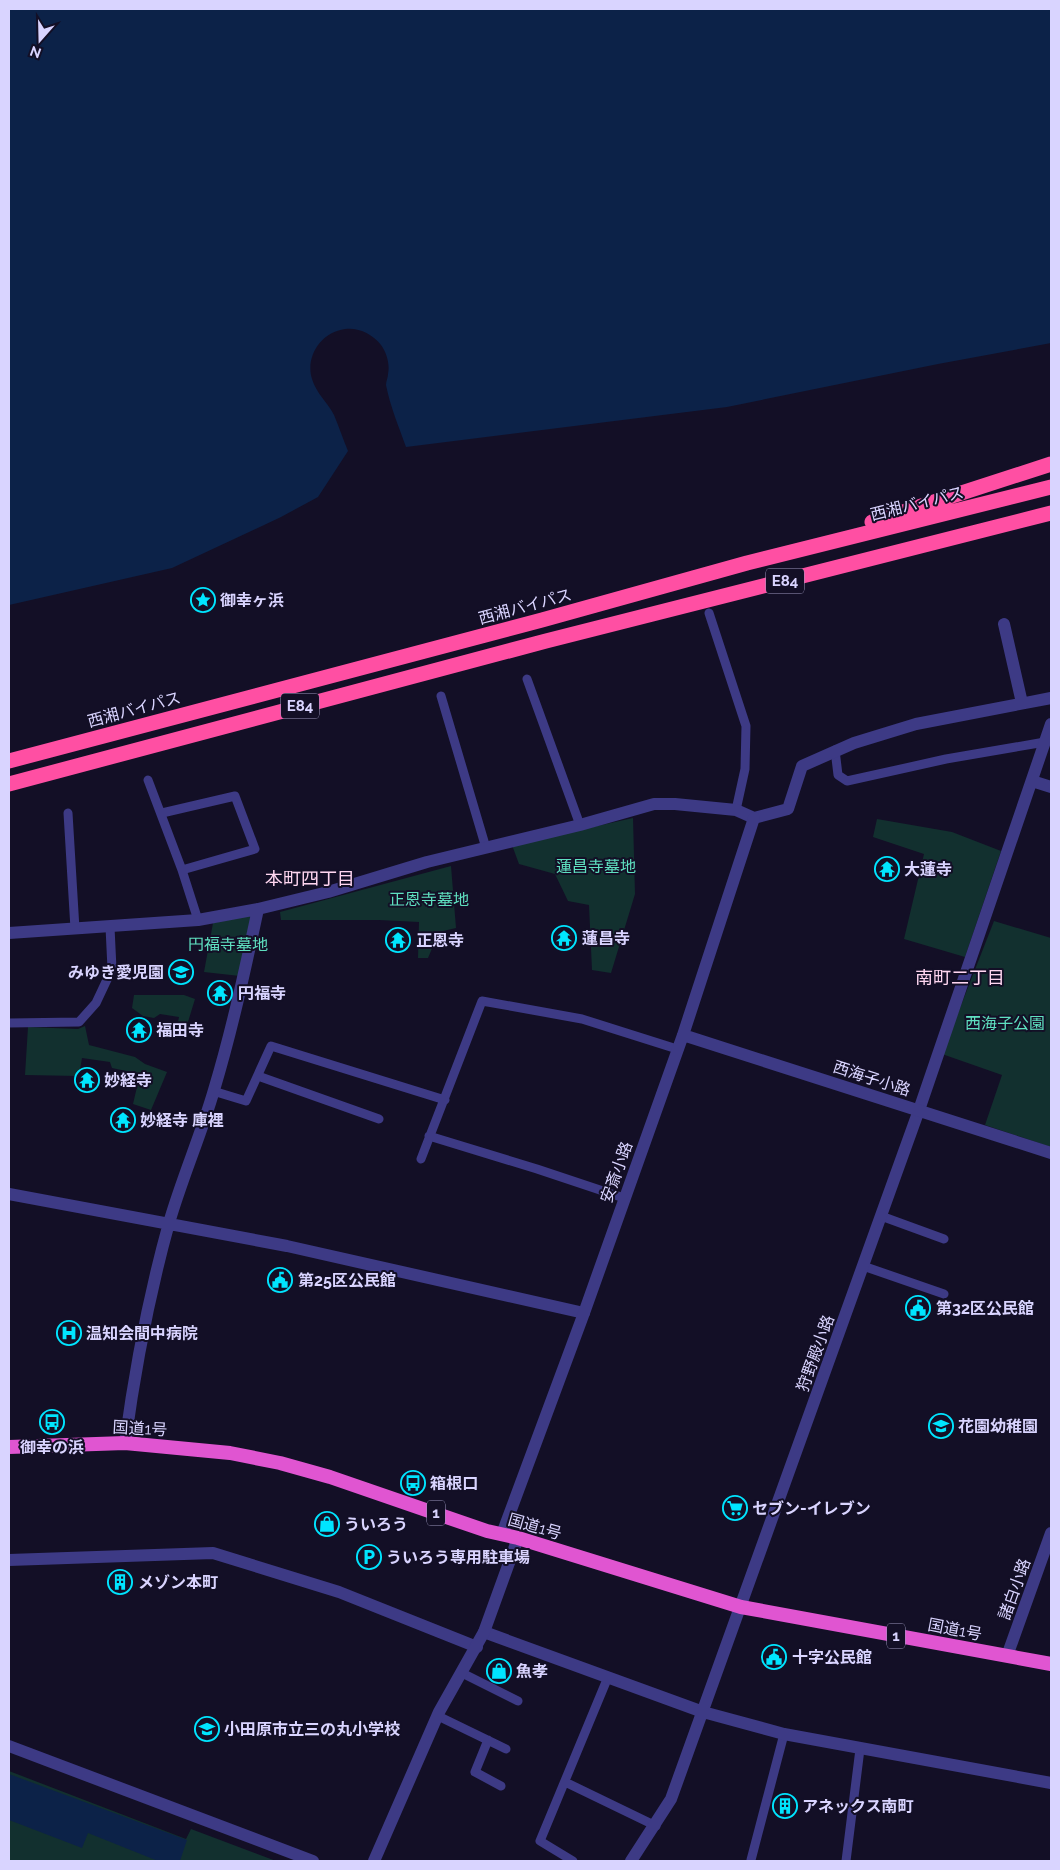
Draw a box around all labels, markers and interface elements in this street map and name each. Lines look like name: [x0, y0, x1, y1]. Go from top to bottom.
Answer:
north arrow: [15, 15, 65, 65]
text: N: [28, 43, 43, 62]
street label: 西湘バイパス: [868, 483, 966, 524]
road number: E84: [766, 568, 804, 594]
street label: 西湘バイパス: [476, 585, 574, 628]
place icon: 御幸ヶ浜: [190, 587, 216, 613]
place label: 御幸ヶ浜: [220, 591, 284, 610]
street label: 西湘バイパス: [85, 688, 183, 731]
road number: E84: [281, 694, 319, 718]
temple icon: 大蓮寺: [874, 856, 900, 882]
park label: 蓮昌寺墓地: [556, 857, 636, 876]
place label: 大蓮寺: [904, 860, 952, 879]
district label: 本町四丁目: [265, 868, 355, 889]
park label: 正恩寺墓地: [389, 890, 469, 909]
temple icon: 蓮昌寺: [551, 925, 577, 951]
temple icon: 正恩寺: [385, 927, 411, 953]
place label: 蓮昌寺: [582, 929, 630, 948]
place label: 正恩寺: [416, 931, 464, 950]
park label: 円福寺墓地: [188, 935, 268, 954]
school or university icon: みゆき愛児園: [168, 959, 194, 985]
place label: みゆき愛児園: [68, 963, 164, 982]
district label: 南町二丁目: [915, 967, 1005, 988]
temple icon: 円福寺: [207, 980, 233, 1006]
place label: 円福寺: [238, 984, 286, 1003]
park label: 西海子公園: [965, 1014, 1045, 1033]
temple icon: 福田寺: [126, 1017, 152, 1043]
place label: 福田寺: [156, 1021, 204, 1040]
street label: 西海子小路: [831, 1057, 913, 1100]
temple icon: 妙経寺: [74, 1067, 100, 1093]
place label: 妙経寺: [104, 1071, 152, 1090]
temple icon: 妙経寺 庫裡: [110, 1107, 136, 1133]
place label: 妙経寺 庫裡: [140, 1111, 224, 1130]
street label: 安斎小路: [597, 1139, 636, 1205]
public building icon: 第25区公民館: [267, 1267, 293, 1293]
place label: 第25区公民館: [298, 1271, 396, 1290]
public building icon: 第32区公民館: [905, 1295, 931, 1321]
place label: 第32区公民館: [936, 1299, 1034, 1318]
street label: 狩野殿小路: [793, 1312, 838, 1394]
hospital icon: 温知会間中病院: [56, 1320, 82, 1346]
place label: 温知会間中病院: [86, 1324, 198, 1343]
bus stop icon: 御幸の浜: [39, 1409, 65, 1435]
school or university icon: 花園幼稚園: [928, 1413, 954, 1439]
place label: 花園幼稚園: [958, 1417, 1038, 1436]
street label: 国道1号: [112, 1418, 168, 1439]
place label: 御幸の浜: [20, 1438, 84, 1457]
bus stop icon: 箱根口: [400, 1470, 426, 1496]
place label: 箱根口: [430, 1474, 478, 1493]
supermarket icon: セブン-イレブン: [722, 1495, 748, 1521]
place label: セブン-イレブン: [752, 1499, 871, 1518]
road number: 1: [427, 1500, 445, 1526]
street label: 国道1号: [506, 1510, 564, 1543]
shop icon: ういろう: [314, 1511, 340, 1537]
place label: ういろう: [344, 1515, 408, 1534]
parking icon: ういろう専用駐車場: [356, 1544, 382, 1570]
place label: ういろう専用駐車場: [386, 1548, 530, 1567]
street label: 諸白小路: [995, 1556, 1034, 1622]
building icon: メゾン本町: [107, 1569, 133, 1595]
place label: メゾン本町: [138, 1573, 218, 1592]
street label: 国道1号: [926, 1615, 984, 1644]
road number: 1: [887, 1624, 905, 1648]
public building icon: 十字公民館: [761, 1644, 787, 1670]
place label: 十字公民館: [792, 1648, 872, 1667]
shop icon: 魚孝: [486, 1658, 512, 1684]
place label: 魚孝: [516, 1662, 548, 1681]
school or university icon: 小田原市立三の丸小学校: [194, 1716, 220, 1742]
place label: 小田原市立三の丸小学校: [224, 1720, 400, 1739]
building icon: アネックス南町: [772, 1793, 798, 1819]
place label: アネックス南町: [802, 1797, 914, 1816]

